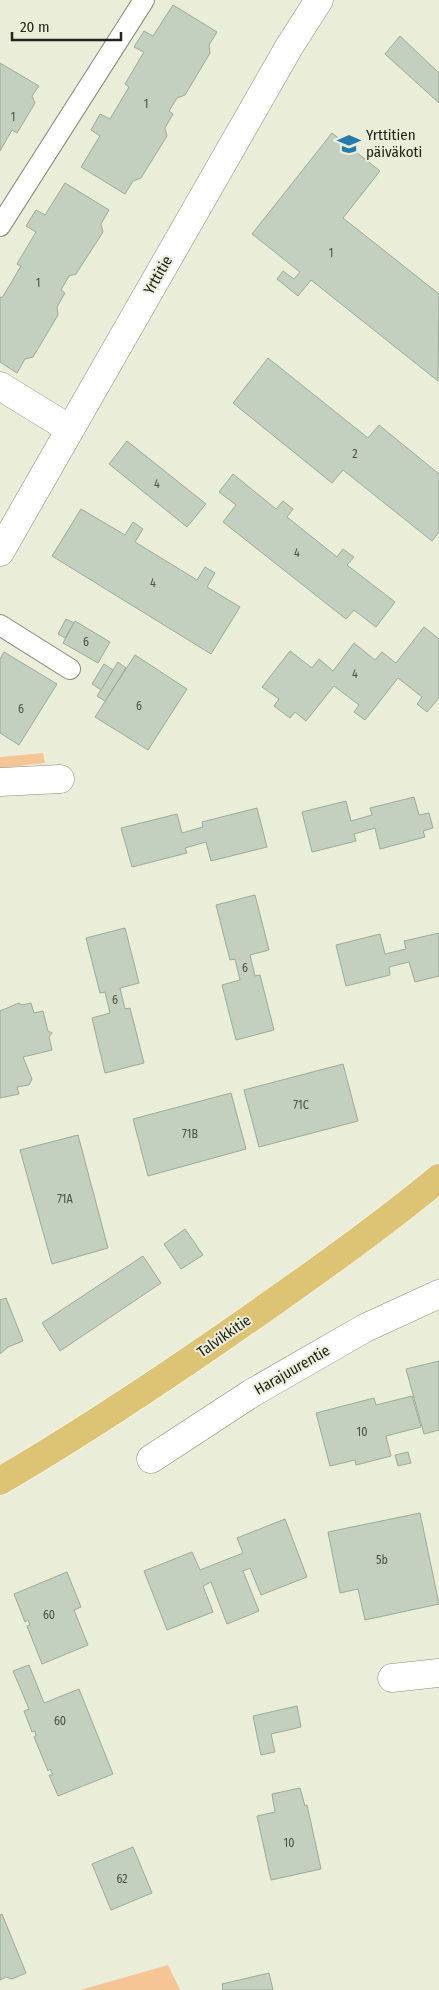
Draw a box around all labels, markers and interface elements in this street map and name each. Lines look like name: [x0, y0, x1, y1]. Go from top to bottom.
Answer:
scale bar: [12, 10, 121, 42]
text: 20 m: [20, 18, 50, 36]
house number: 1: [144, 97, 148, 111]
house number: 1: [11, 110, 15, 124]
place label: Yrttitien päiväkoti: [366, 126, 422, 161]
school or university icon: Yrttitien päiväkoti: [336, 131, 362, 157]
house number: 1: [329, 246, 333, 260]
street label: Yrttitie: [140, 252, 176, 298]
house number: 1: [36, 276, 40, 290]
house number: 2: [352, 447, 358, 461]
house number: 4: [154, 477, 160, 491]
house number: 4: [294, 546, 300, 560]
house number: 4: [150, 576, 156, 590]
house number: 6: [83, 635, 89, 649]
house number: 4: [352, 667, 358, 681]
house number: 6: [136, 699, 142, 713]
house number: 6: [18, 702, 24, 716]
house number: 6: [242, 961, 248, 975]
house number: 6: [112, 993, 118, 1007]
house number: 71C: [293, 1098, 309, 1112]
house number: 71B: [182, 1127, 198, 1141]
house number: 71A: [57, 1192, 74, 1206]
street label: Talvikkitie: [194, 1311, 254, 1361]
street label: Harajuurentie: [251, 1341, 333, 1399]
house number: 10: [357, 1425, 367, 1439]
house number: 5b: [376, 1553, 388, 1567]
house number: 60: [43, 1608, 55, 1622]
house number: 60: [54, 1714, 66, 1728]
house number: 10: [284, 1836, 294, 1850]
house number: 62: [116, 1872, 128, 1886]

